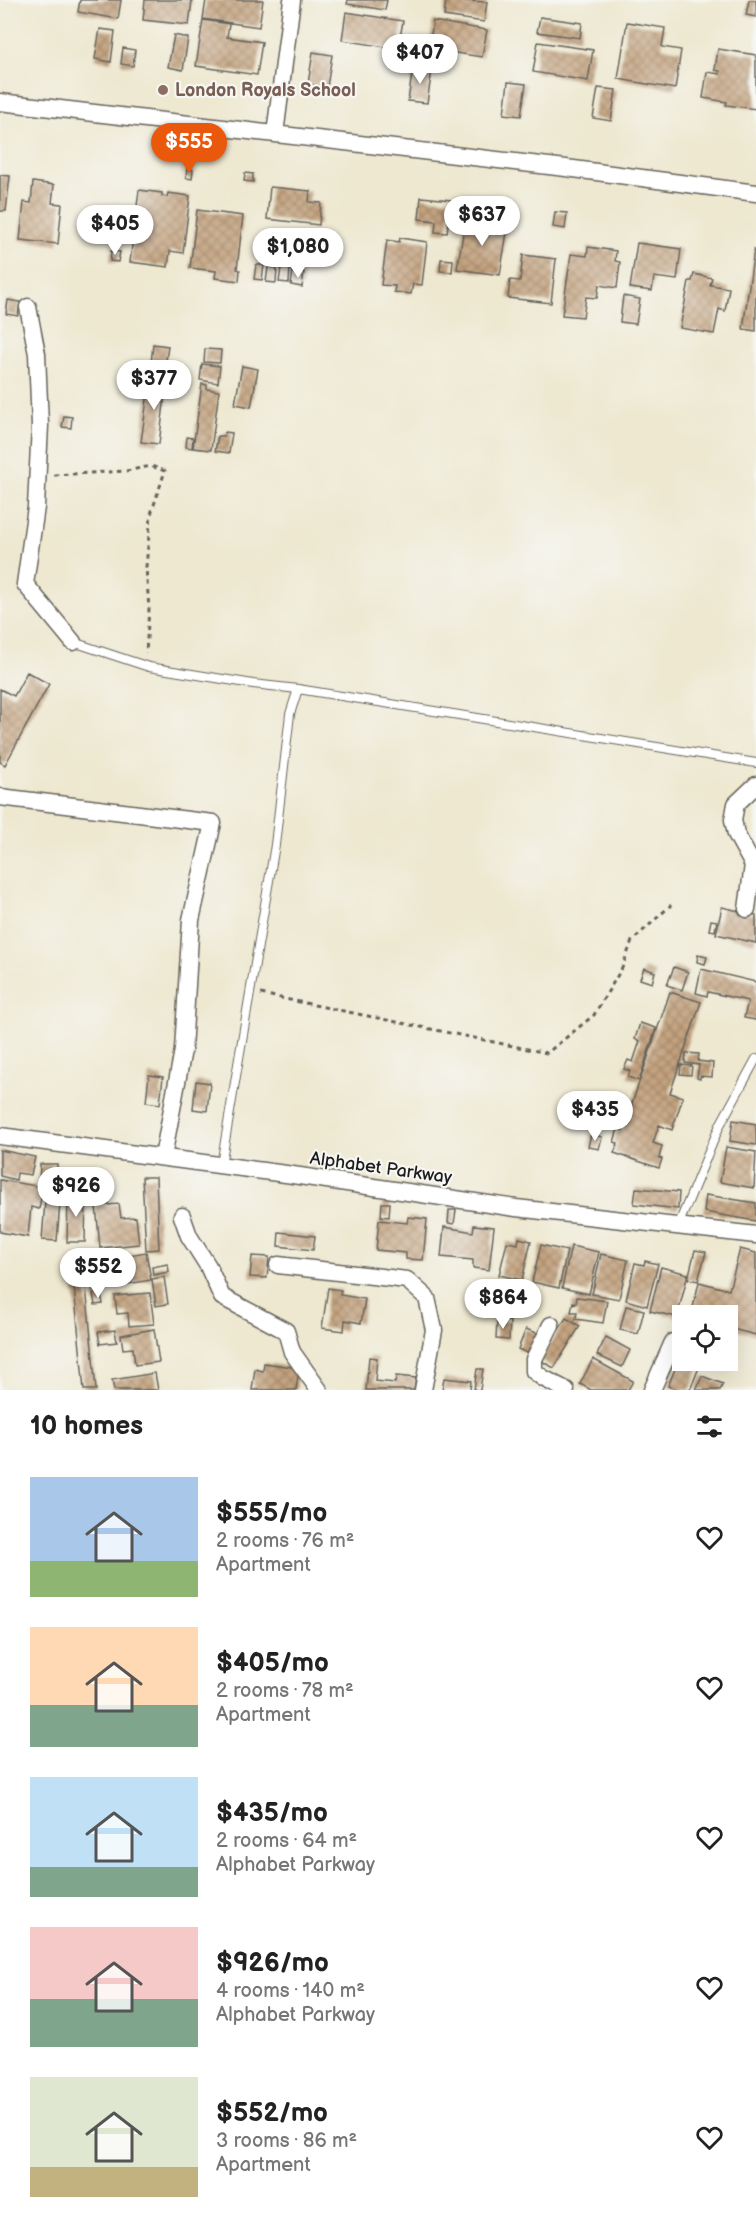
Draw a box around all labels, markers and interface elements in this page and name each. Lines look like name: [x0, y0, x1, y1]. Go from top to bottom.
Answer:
pin: $407: [384, 34, 456, 85]
text: $407: [396, 41, 444, 65]
place label: London Royals School: [175, 80, 356, 101]
marker: London Royals School: [156, 83, 170, 97]
pin: $555: [153, 123, 225, 174]
text: $555: [165, 130, 213, 154]
pin: $637: [446, 196, 518, 247]
text: $637: [458, 203, 506, 227]
pin: $405: [79, 205, 151, 256]
text: $405: [91, 212, 139, 236]
pin: $1,080: [249, 228, 347, 279]
text: $1,080: [267, 235, 329, 259]
pin: $377: [118, 360, 190, 411]
text: $377: [131, 367, 177, 391]
pin: $435: [559, 1091, 631, 1142]
text: $435: [571, 1098, 619, 1122]
street label: Alphabet Parkway: [309, 1148, 454, 1188]
pin: $926: [40, 1167, 112, 1218]
text: $926: [52, 1174, 101, 1198]
pin: $552: [62, 1248, 134, 1299]
text: $552: [74, 1255, 122, 1279]
pin: $864: [467, 1279, 539, 1330]
text: $864: [478, 1286, 528, 1310]
map controls: [672, 1305, 738, 1371]
button: locate: [672, 1305, 738, 1371]
icon: filters: [693, 1410, 726, 1443]
text: 10 homes: [30, 1411, 143, 1442]
text: $555/mo: [216, 1498, 327, 1529]
icon: home: [78, 1501, 150, 1573]
icon: heart: [693, 1521, 726, 1554]
text: 2 rooms · 76 m²: [216, 1529, 354, 1553]
text: Apartment: [216, 1553, 311, 1577]
text: $405/mo: [216, 1648, 329, 1679]
icon: home: [78, 1651, 150, 1723]
icon: heart: [693, 1671, 726, 1704]
text: 2 rooms · 78 m²: [216, 1679, 354, 1703]
text: Apartment: [216, 1703, 311, 1727]
text: $435/mo: [216, 1798, 328, 1829]
icon: home: [78, 1801, 150, 1873]
icon: heart: [693, 1821, 726, 1854]
text: 2 rooms · 64 m²: [216, 1829, 357, 1853]
text: Alphabet Parkway: [216, 1853, 375, 1877]
text: $926/mo: [216, 1948, 329, 1979]
icon: home: [78, 1951, 150, 2023]
icon: heart: [693, 1971, 726, 2004]
text: 4 rooms · 140 m²: [216, 1979, 365, 2003]
text: Alphabet Parkway: [216, 2003, 375, 2027]
text: $552/mo: [216, 2098, 328, 2129]
icon: home: [78, 2101, 150, 2173]
icon: heart: [693, 2121, 726, 2154]
text: 3 rooms · 86 m²: [216, 2129, 357, 2153]
text: Apartment: [216, 2153, 311, 2177]

